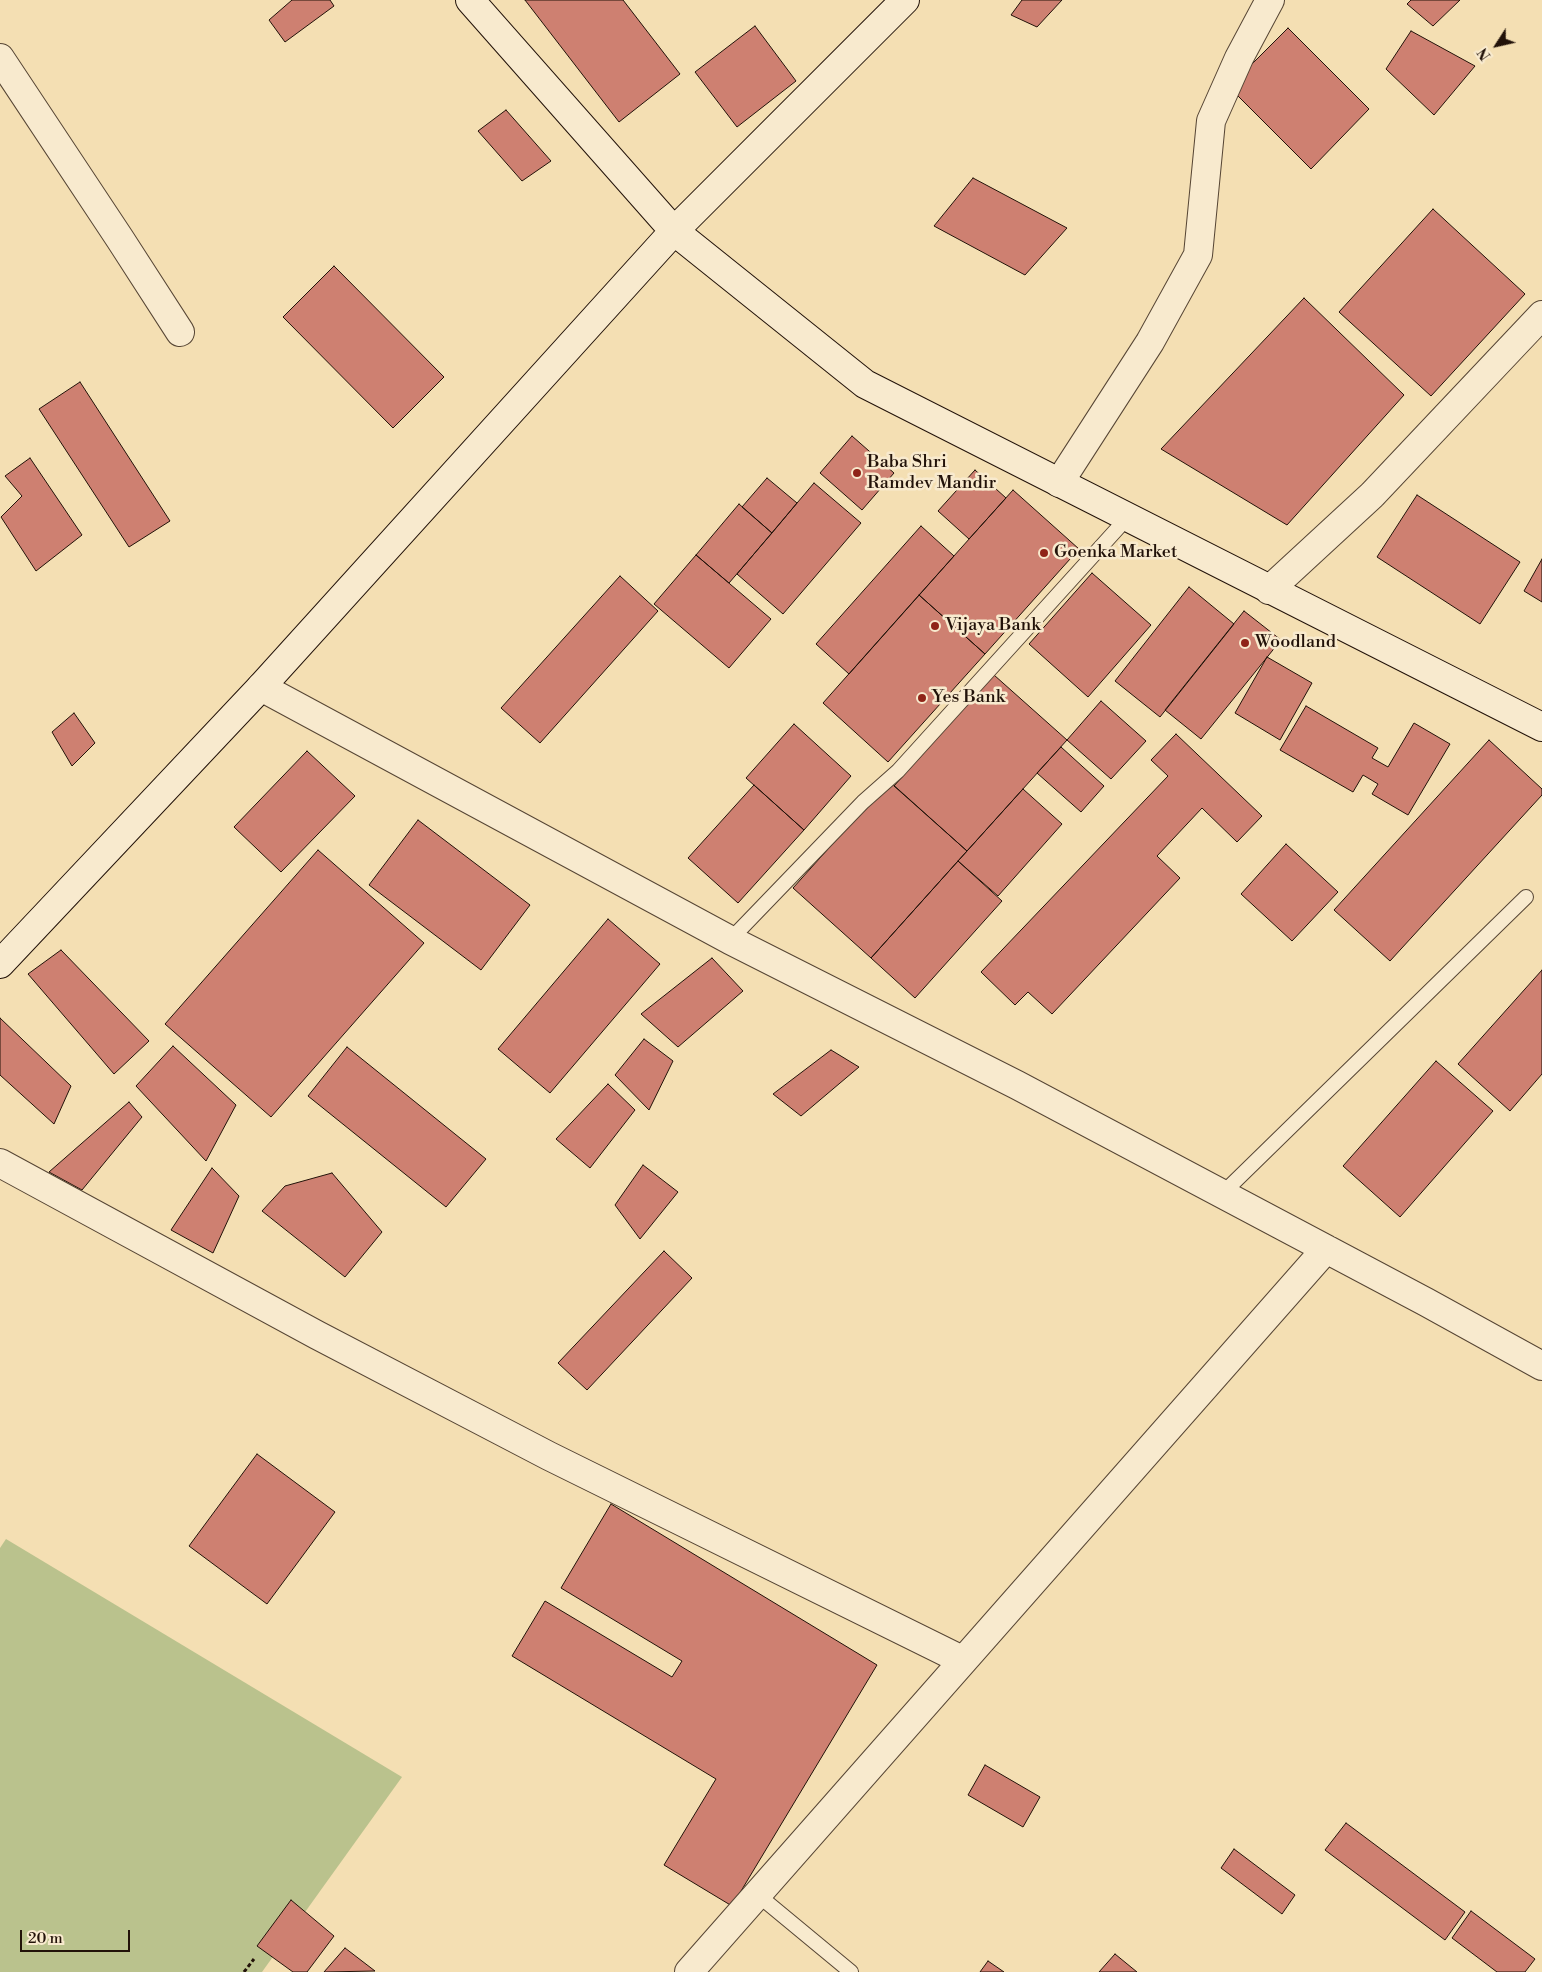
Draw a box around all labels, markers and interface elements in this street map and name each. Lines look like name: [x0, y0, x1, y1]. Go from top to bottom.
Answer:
north arrow: [1472, 20, 1522, 70]
text: N: [1474, 44, 1495, 63]
place label: Baba Shri Ramdev Mandir: [867, 452, 996, 494]
marker: Baba Shri Ramdev Mandir: [851, 467, 863, 479]
place label: Goenka Market: [1054, 542, 1177, 564]
marker: Goenka Market: [1038, 547, 1050, 559]
place label: Vijaya Bank: [945, 615, 1041, 637]
marker: Vijaya Bank: [929, 620, 941, 632]
place label: Woodland: [1255, 632, 1336, 654]
marker: Woodland: [1239, 637, 1251, 649]
place label: Yes Bank: [932, 687, 1005, 709]
marker: Yes Bank: [916, 692, 928, 704]
scale bar: [22, 1920, 132, 1952]
text: 20 m: [28, 1929, 63, 1948]

